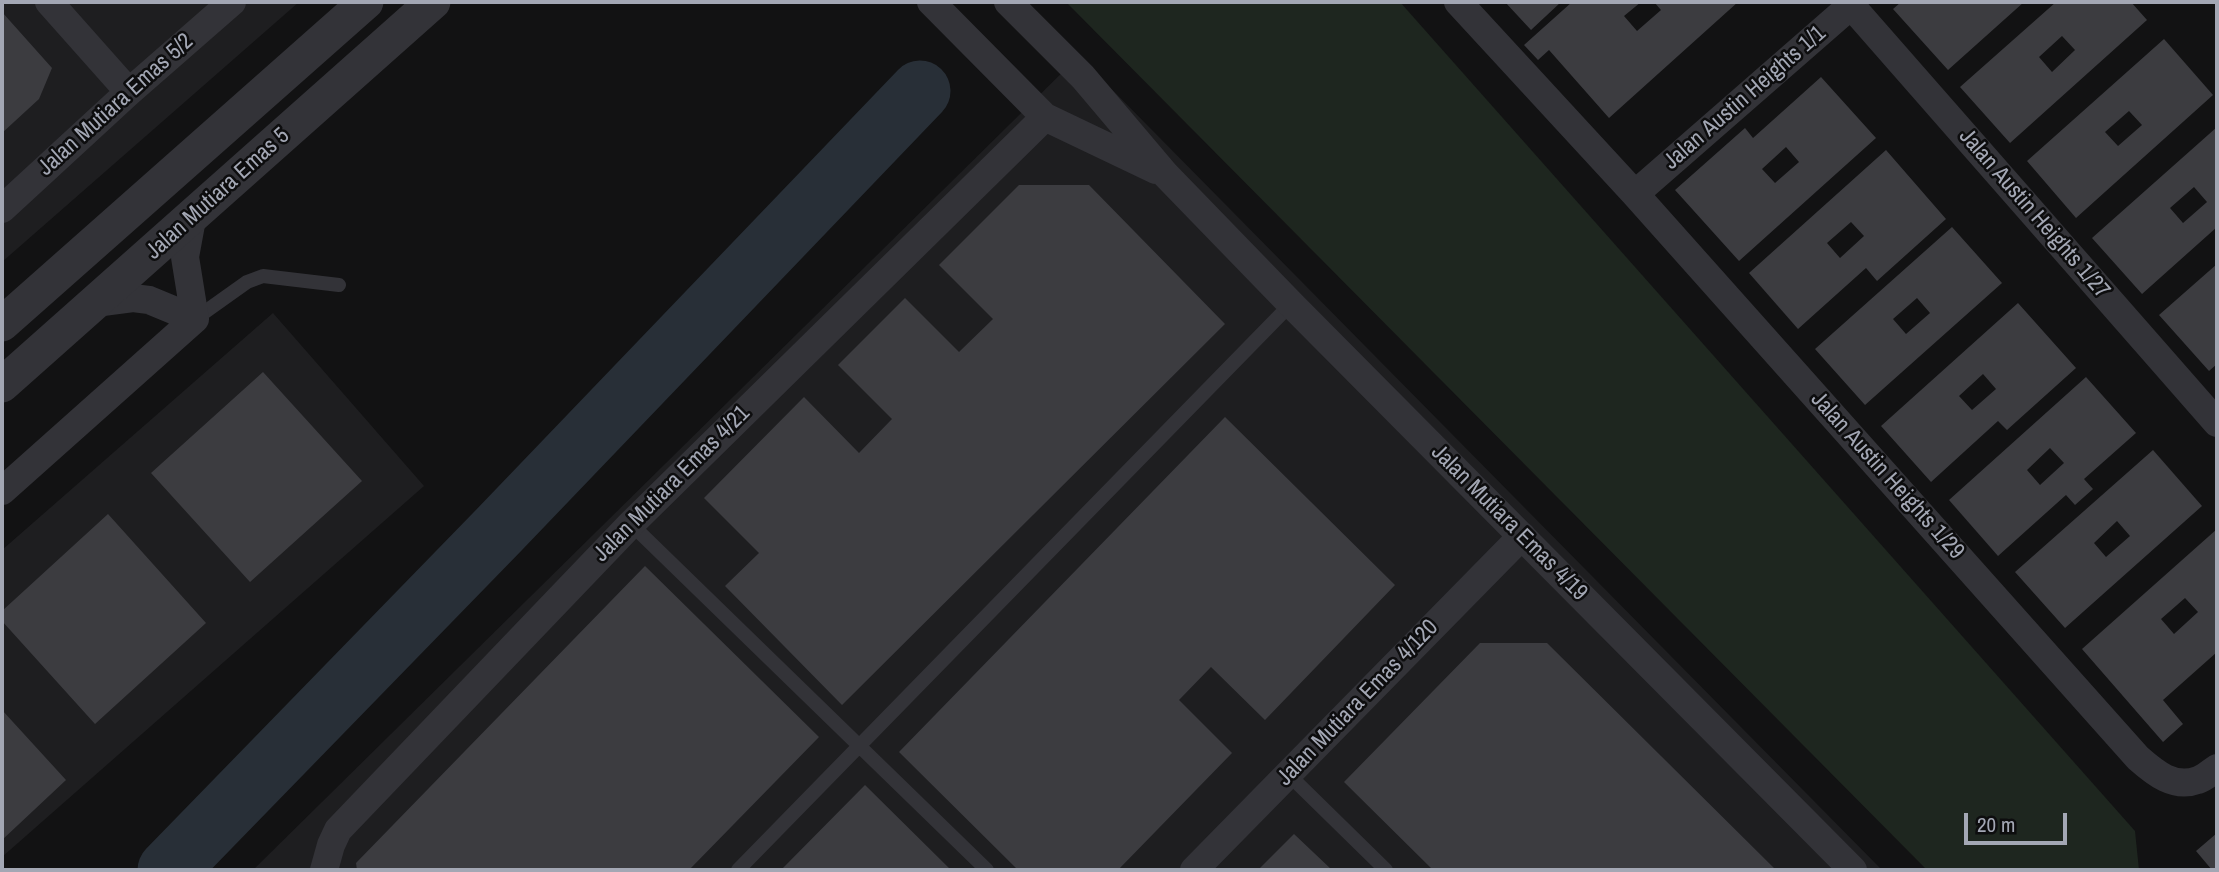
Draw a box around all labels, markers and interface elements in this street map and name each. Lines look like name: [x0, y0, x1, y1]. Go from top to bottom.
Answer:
street label: Jalan Austin Heights 1/1: [1658, 20, 1832, 176]
street label: Jalan Mutiara Emas 5/2: [33, 28, 199, 182]
street label: Jalan Mutiara Emas 5: [141, 122, 295, 266]
street label: Jalan Austin Heights 1/27: [1953, 123, 2115, 305]
street label: Jalan Austin Heights 1/29: [1804, 387, 1970, 565]
street label: Jalan Mutiara Emas 4/21: [588, 400, 756, 568]
street label: Jalan Mutiara Emas 4/19: [1425, 439, 1593, 607]
street label: Jalan Mutiara Emas 4/120: [1272, 614, 1444, 792]
scale bar: [1967, 798, 2070, 842]
text: 20 m: [1977, 810, 2015, 839]

